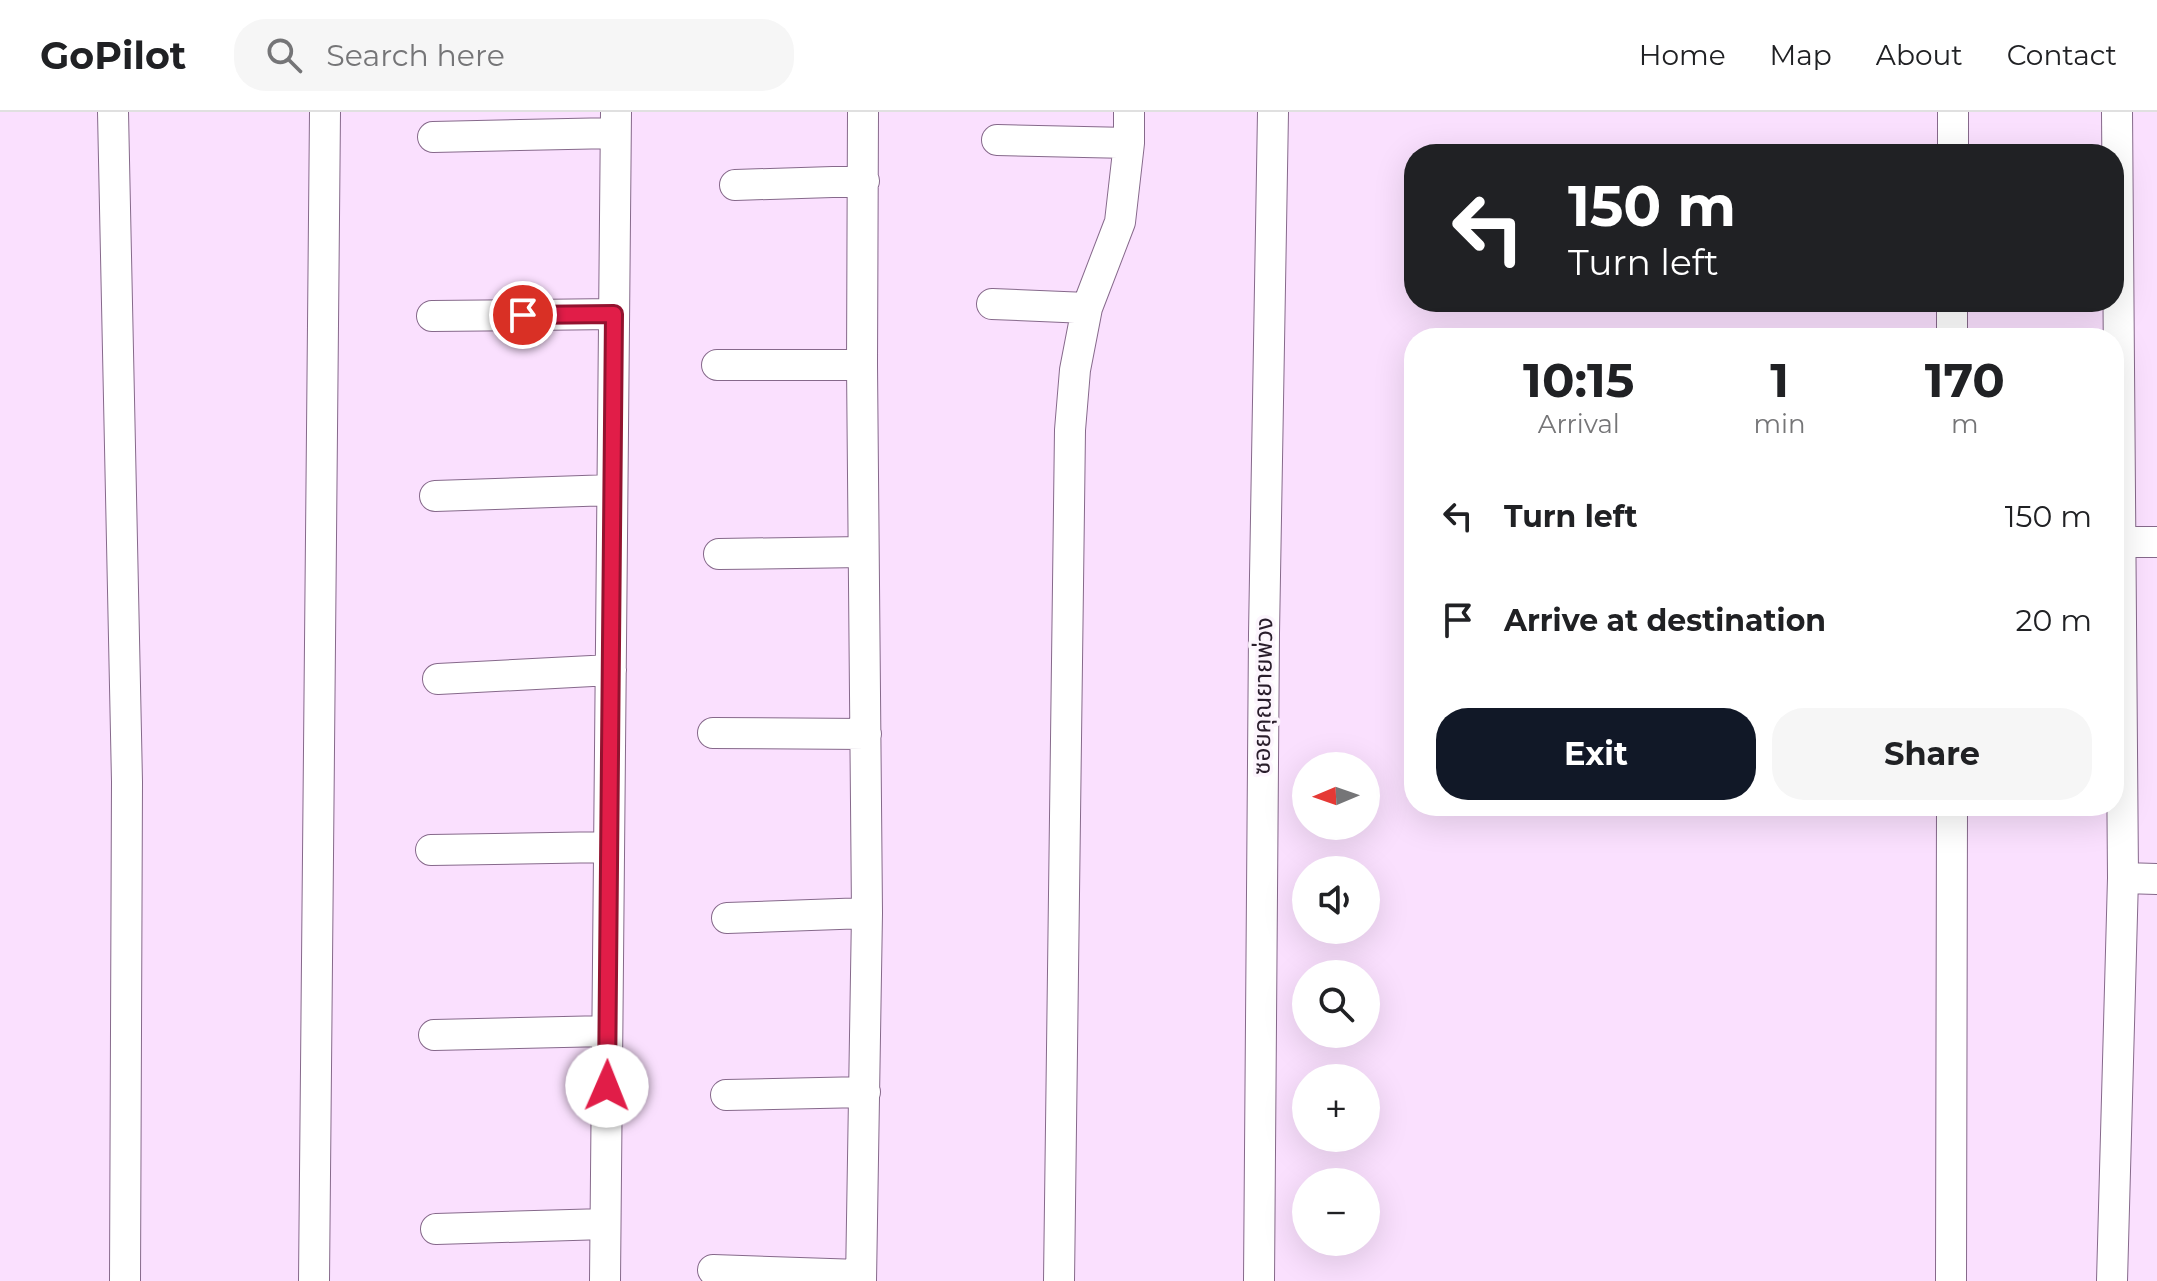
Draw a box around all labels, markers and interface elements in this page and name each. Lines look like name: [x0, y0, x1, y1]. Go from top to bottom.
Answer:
search box: [234, 19, 794, 91]
text: GoPilot: [40, 32, 186, 79]
icon: search: [262, 33, 306, 77]
text: Search here: [326, 37, 505, 74]
text: Home: [1639, 38, 1726, 72]
text: Map: [1770, 38, 1832, 72]
text: About: [1876, 38, 1963, 72]
text: Contact: [2007, 38, 2117, 72]
text: 150 m: [1568, 172, 1736, 240]
icon: left: [1436, 176, 1540, 280]
text: Turn left: [1568, 240, 1719, 284]
pin: [489, 281, 557, 349]
icon: arrive: [501, 293, 545, 337]
text: 10:15: [1523, 351, 1634, 409]
text: 1: [1770, 351, 1789, 409]
text: 170: [1925, 351, 2005, 409]
text: Arrival: [1538, 408, 1620, 440]
text: min: [1754, 408, 1806, 440]
text: m: [1951, 408, 1979, 440]
icon: left: [1436, 494, 1480, 538]
text: Turn left: [1504, 498, 1637, 535]
text: 150 m: [2005, 498, 2092, 535]
icon: arrive: [1436, 598, 1480, 642]
text: Arrive at destination: [1504, 602, 1826, 639]
text: 20 m: [2015, 602, 2092, 639]
street label: ซอยคุณยายพ่วง: [1247, 617, 1279, 775]
button: Exit: [1436, 708, 1756, 800]
button: Share: [1772, 708, 2092, 800]
north arrow: [1292, 752, 1380, 840]
map controls: [1292, 752, 1380, 1256]
button: sound: [1292, 856, 1380, 944]
button: search: [1292, 960, 1380, 1048]
position arrow: [565, 1044, 649, 1128]
button: +: [1292, 1064, 1380, 1152]
button: −: [1292, 1168, 1380, 1256]

